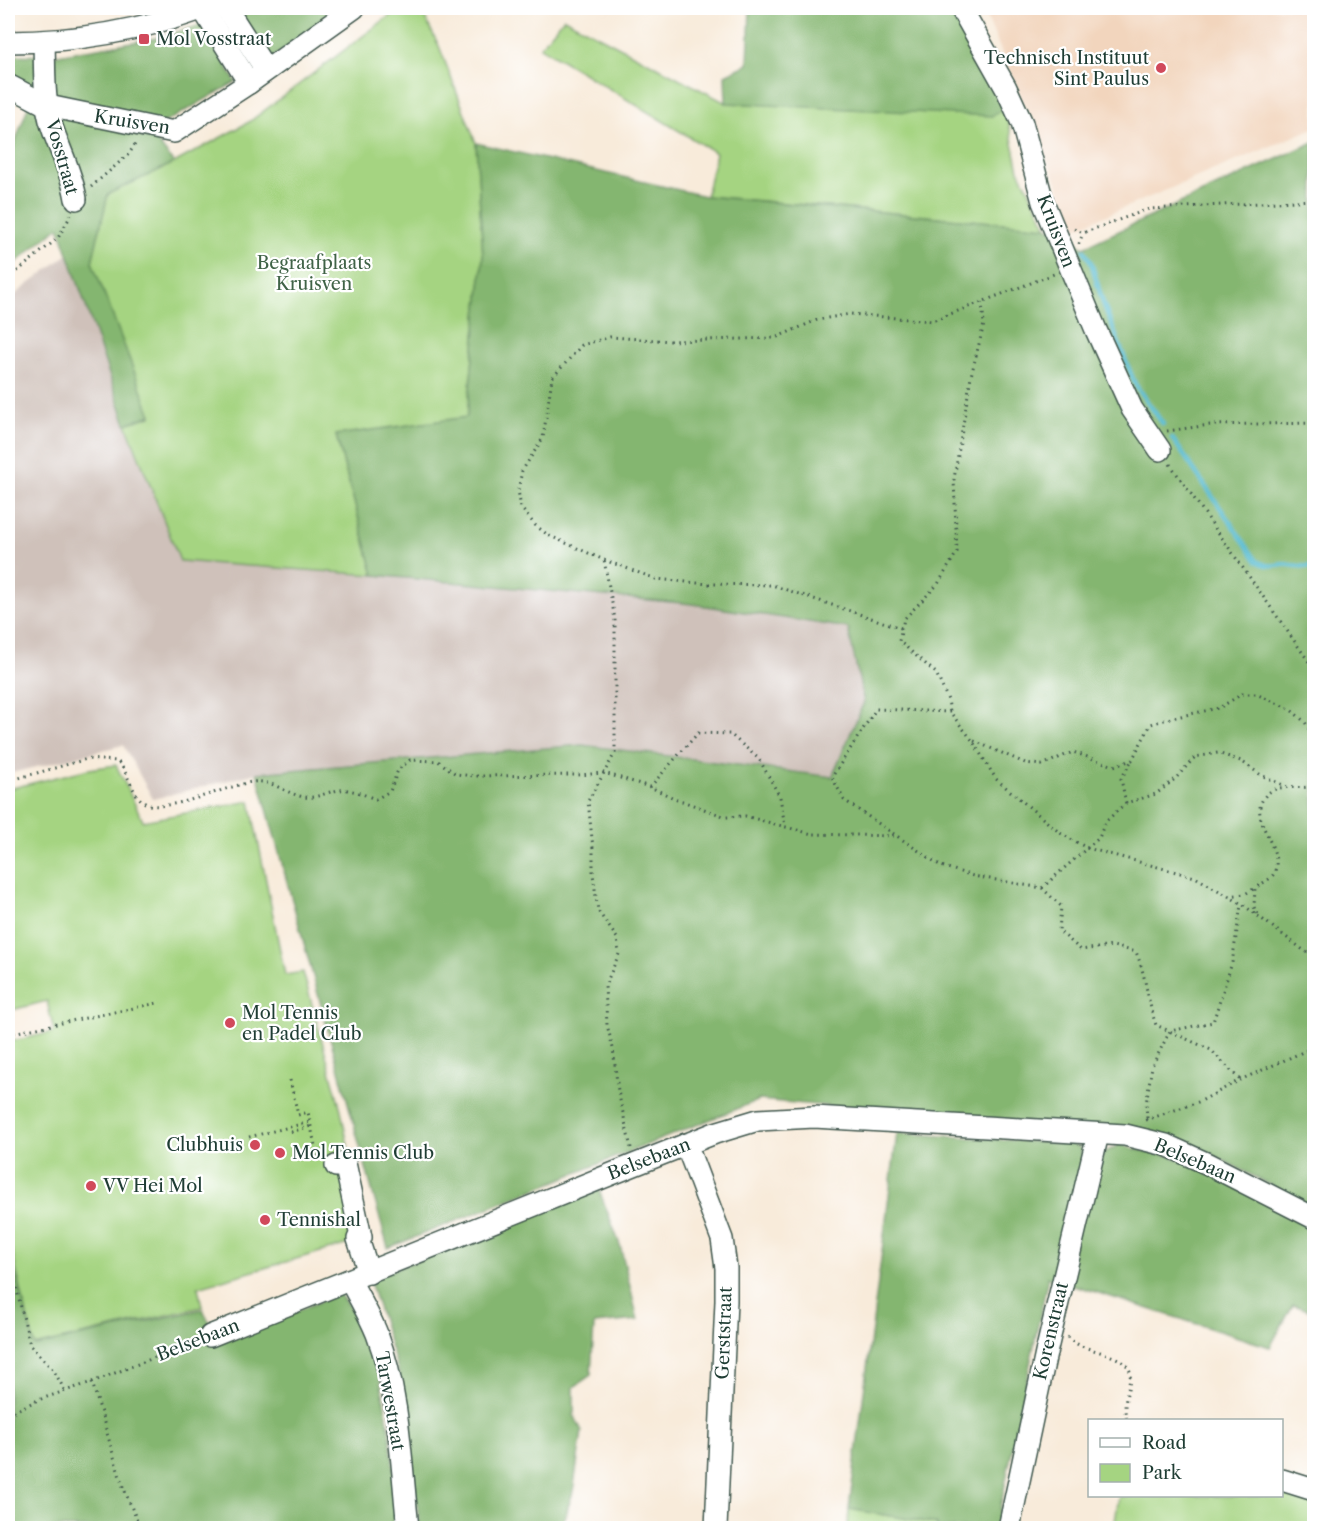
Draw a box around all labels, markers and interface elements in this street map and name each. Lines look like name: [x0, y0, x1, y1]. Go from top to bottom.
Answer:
place label: Mol Vosstraat: [156, 28, 272, 50]
marker: Mol Vosstraat: [137, 32, 151, 46]
place label: Technisch Instituut Sint Paulus: [984, 47, 1150, 90]
marker: Technisch Instituut Sint Paulus: [1154, 61, 1168, 75]
street label: Kruisven: [93, 105, 171, 139]
street label: Vosstraat: [41, 116, 83, 198]
street label: Kruisven: [1032, 191, 1080, 271]
park label: Begraafplaats Kruisven: [257, 252, 371, 295]
place label: Mol Tennis en Padel Club: [242, 1002, 362, 1045]
marker: Mol Tennis en Padel Club: [223, 1016, 237, 1030]
street label: Belsebaan: [604, 1133, 694, 1185]
place label: Clubhuis: [166, 1134, 243, 1156]
street label: Belsebaan: [1151, 1134, 1239, 1188]
marker: Clubhuis: [248, 1138, 262, 1152]
place label: Mol Tennis Club: [292, 1142, 434, 1164]
marker: Mol Tennis Club: [273, 1146, 287, 1160]
place label: VV Hei Mol: [102, 1175, 203, 1197]
marker: VV Hei Mol: [84, 1179, 98, 1193]
place label: Tennishal: [277, 1209, 361, 1231]
marker: Tennishal: [258, 1213, 272, 1227]
street label: Korenstraat: [1029, 1279, 1073, 1382]
street label: Gerststraat: [711, 1285, 737, 1380]
street label: Belsebaan: [153, 1314, 243, 1366]
street label: Tarwestraat: [370, 1350, 410, 1453]
legend: [1088, 1419, 1283, 1497]
text: Road: [1142, 1432, 1187, 1454]
text: Park: [1142, 1462, 1183, 1484]

